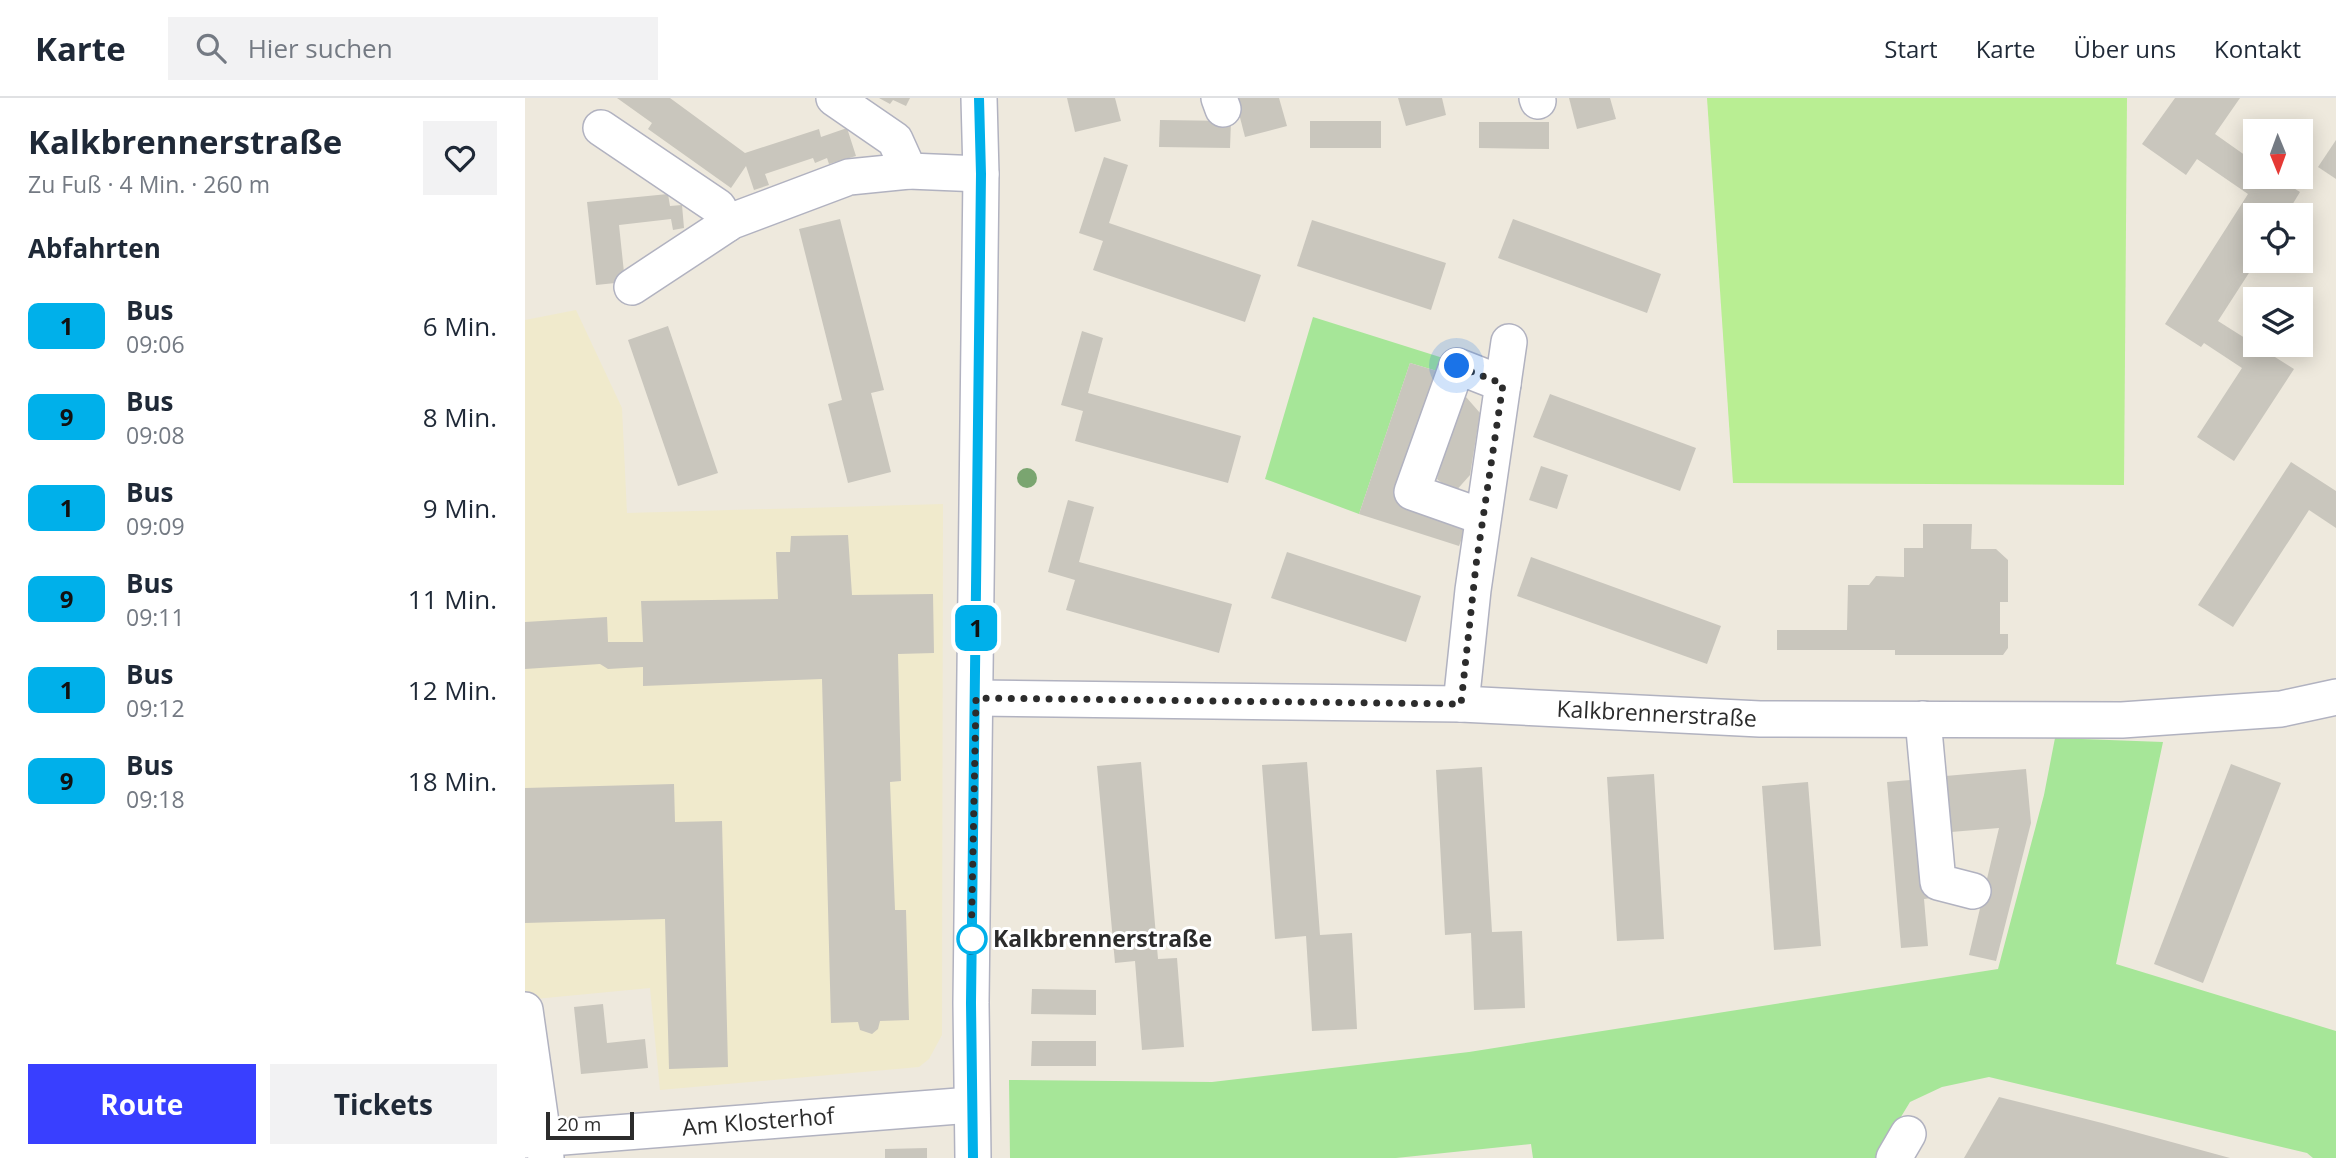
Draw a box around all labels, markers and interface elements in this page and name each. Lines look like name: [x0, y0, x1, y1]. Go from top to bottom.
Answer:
search box: [168, 17, 658, 80]
text: Karte: [35, 26, 126, 71]
icon: search: [192, 29, 230, 67]
text: Hier suchen: [248, 30, 393, 66]
text: Start: [1884, 32, 1938, 65]
text: Karte: [1976, 32, 2036, 65]
text: Über uns: [2074, 32, 2176, 65]
text: Kontakt: [2214, 32, 2301, 65]
text: Kalkbrennerstraße: [28, 119, 342, 164]
north arrow: [2243, 119, 2313, 189]
map controls: [2243, 119, 2313, 357]
button: heart: [423, 121, 497, 195]
text: Zu Fuß · 4 Min. · 260 m: [28, 168, 270, 200]
button: locate: [2243, 203, 2313, 273]
text: Abfahrten: [28, 230, 161, 266]
button: layers: [2243, 287, 2313, 357]
text: Bus: [126, 292, 173, 328]
text: 6 Min.: [423, 308, 497, 344]
text: 1: [60, 309, 73, 342]
text: 09:06: [126, 328, 185, 360]
your location: [1439, 348, 1474, 383]
text: Bus: [126, 383, 173, 419]
text: 8 Min.: [423, 399, 497, 435]
text: 9: [60, 400, 73, 433]
text: 09:08: [126, 419, 185, 451]
text: Bus: [126, 474, 173, 510]
text: 9 Min.: [423, 490, 497, 526]
text: 1: [60, 491, 73, 524]
text: 09:09: [126, 510, 185, 542]
text: Bus: [126, 565, 173, 601]
text: 11 Min.: [408, 581, 497, 617]
text: 9: [60, 582, 73, 615]
text: 09:11: [126, 601, 185, 633]
line badge: 1: [953, 605, 999, 651]
text: 1: [969, 611, 983, 644]
text: Bus: [126, 656, 173, 692]
text: 12 Min.: [408, 672, 497, 708]
text: 1: [60, 673, 73, 706]
text: 09:12: [126, 692, 185, 724]
street label: Kalkbrennerstraße: [1556, 692, 1758, 734]
text: Bus: [126, 747, 173, 783]
text: 18 Min.: [408, 763, 497, 799]
text: 9: [60, 764, 73, 797]
text: 09:18: [126, 783, 185, 815]
place label: Kalkbrennerstraße: [993, 922, 1212, 954]
marker: Kalkbrennerstraße: [957, 924, 987, 954]
button: Route: [28, 1064, 256, 1144]
button: Tickets: [270, 1064, 497, 1144]
street label: Am Klosterhof: [681, 1099, 837, 1143]
scale bar: [546, 1109, 633, 1141]
text: 20 m: [557, 1111, 601, 1137]

